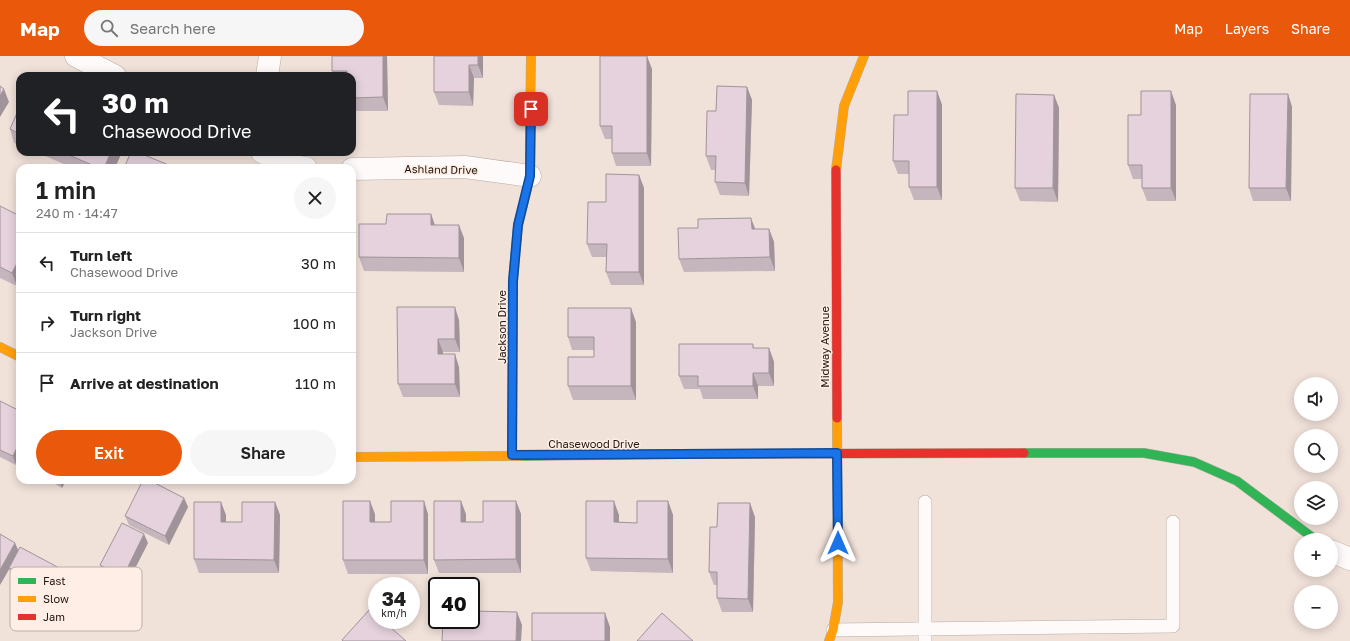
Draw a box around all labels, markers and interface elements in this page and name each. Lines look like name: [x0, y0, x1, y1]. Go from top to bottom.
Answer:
search box: [84, 10, 364, 46]
text: Map: [20, 17, 60, 40]
icon: search: [98, 17, 120, 39]
text: Search here: [130, 19, 216, 37]
text: Map: [1174, 20, 1203, 37]
text: Layers: [1225, 20, 1269, 37]
text: Share: [1291, 20, 1330, 37]
text: 30 m: [102, 86, 169, 119]
icon: left: [36, 88, 88, 140]
pin: [514, 92, 548, 126]
icon: arrive: [520, 98, 542, 120]
text: Chasewood Drive: [102, 120, 251, 142]
street label: Ashland Drive: [404, 162, 478, 176]
text: 1 min: [36, 175, 96, 204]
button: close: [294, 177, 336, 219]
text: 240 m · 14:47: [36, 205, 118, 221]
text: Turn left: [70, 246, 132, 264]
icon: left: [36, 252, 58, 274]
text: 30 m: [301, 254, 336, 272]
text: Chasewood Drive: [70, 264, 178, 280]
street label: Jackson Drive: [495, 290, 508, 364]
text: Turn right: [70, 306, 141, 324]
street label: Midway Avenue: [818, 306, 831, 388]
icon: right: [36, 312, 58, 334]
text: 100 m: [293, 314, 336, 332]
text: Jackson Drive: [70, 324, 157, 340]
icon: arrive: [36, 372, 58, 394]
text: Arrive at destination: [70, 374, 219, 392]
text: 110 m: [295, 374, 336, 392]
map controls: [1294, 377, 1338, 629]
button: sound: [1294, 377, 1338, 421]
button: search: [1294, 429, 1338, 473]
button: Exit: [36, 430, 182, 476]
button: Share: [190, 430, 336, 476]
street label: Chasewood Drive: [548, 437, 640, 450]
button: layers: [1294, 481, 1338, 525]
position arrow: [817, 522, 859, 564]
button: +: [1294, 533, 1338, 577]
legend: [10, 567, 142, 631]
text: Fast: [43, 574, 66, 587]
speed limit sign: 40: [428, 577, 480, 629]
button: −: [1294, 585, 1338, 629]
text: 34: [382, 586, 406, 610]
text: Slow: [43, 592, 69, 605]
text: km/h: [381, 607, 407, 619]
text: Jam: [43, 610, 65, 623]

